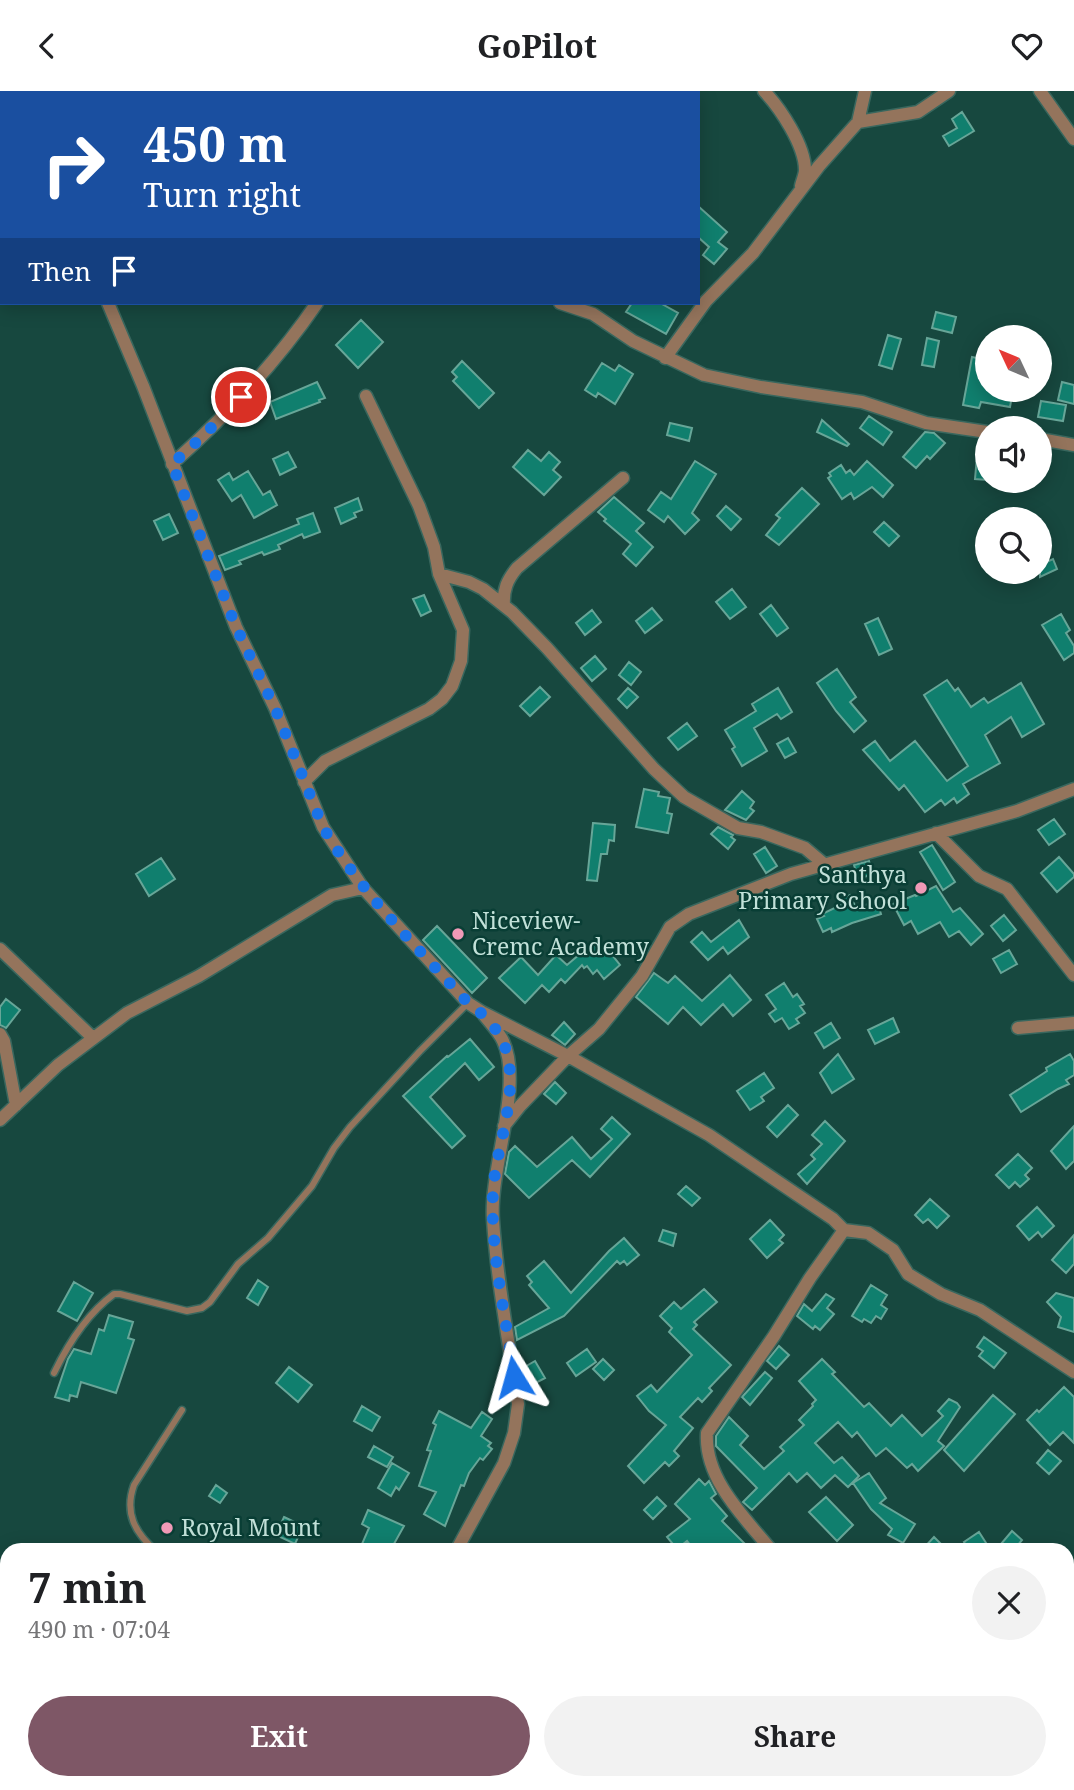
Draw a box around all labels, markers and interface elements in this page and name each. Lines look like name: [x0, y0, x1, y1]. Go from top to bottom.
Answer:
text: GoPilot: [477, 24, 597, 67]
icon: back: [28, 27, 66, 65]
icon: heart: [1008, 27, 1046, 65]
text: 450 m: [143, 110, 287, 176]
icon: right: [28, 119, 119, 210]
text: Turn right: [143, 173, 301, 216]
icon: arrive: [105, 252, 143, 290]
text: Then: [28, 253, 91, 289]
north arrow: [975, 325, 1052, 403]
map controls: [975, 325, 1052, 584]
pin: [211, 367, 271, 427]
icon: arrive: [222, 378, 260, 416]
button: sound: [975, 416, 1052, 493]
button: search: [975, 507, 1052, 584]
place label: Santhya Primary School: [738, 858, 907, 916]
marker: Santhya Primary School: [913, 880, 929, 896]
place label: Niceview- Cremc Academy: [472, 904, 649, 962]
marker: Niceview- Cremc Academy: [450, 926, 466, 942]
position arrow: [477, 1340, 551, 1414]
place label: Royal Mount: [181, 1511, 320, 1543]
marker: Royal Mount: [159, 1520, 175, 1536]
text: 7 min: [28, 1558, 147, 1615]
button: close: [972, 1566, 1046, 1640]
text: 490 m · 07:04: [28, 1613, 170, 1645]
button: Exit: [28, 1696, 530, 1776]
button: Share: [544, 1696, 1046, 1776]

